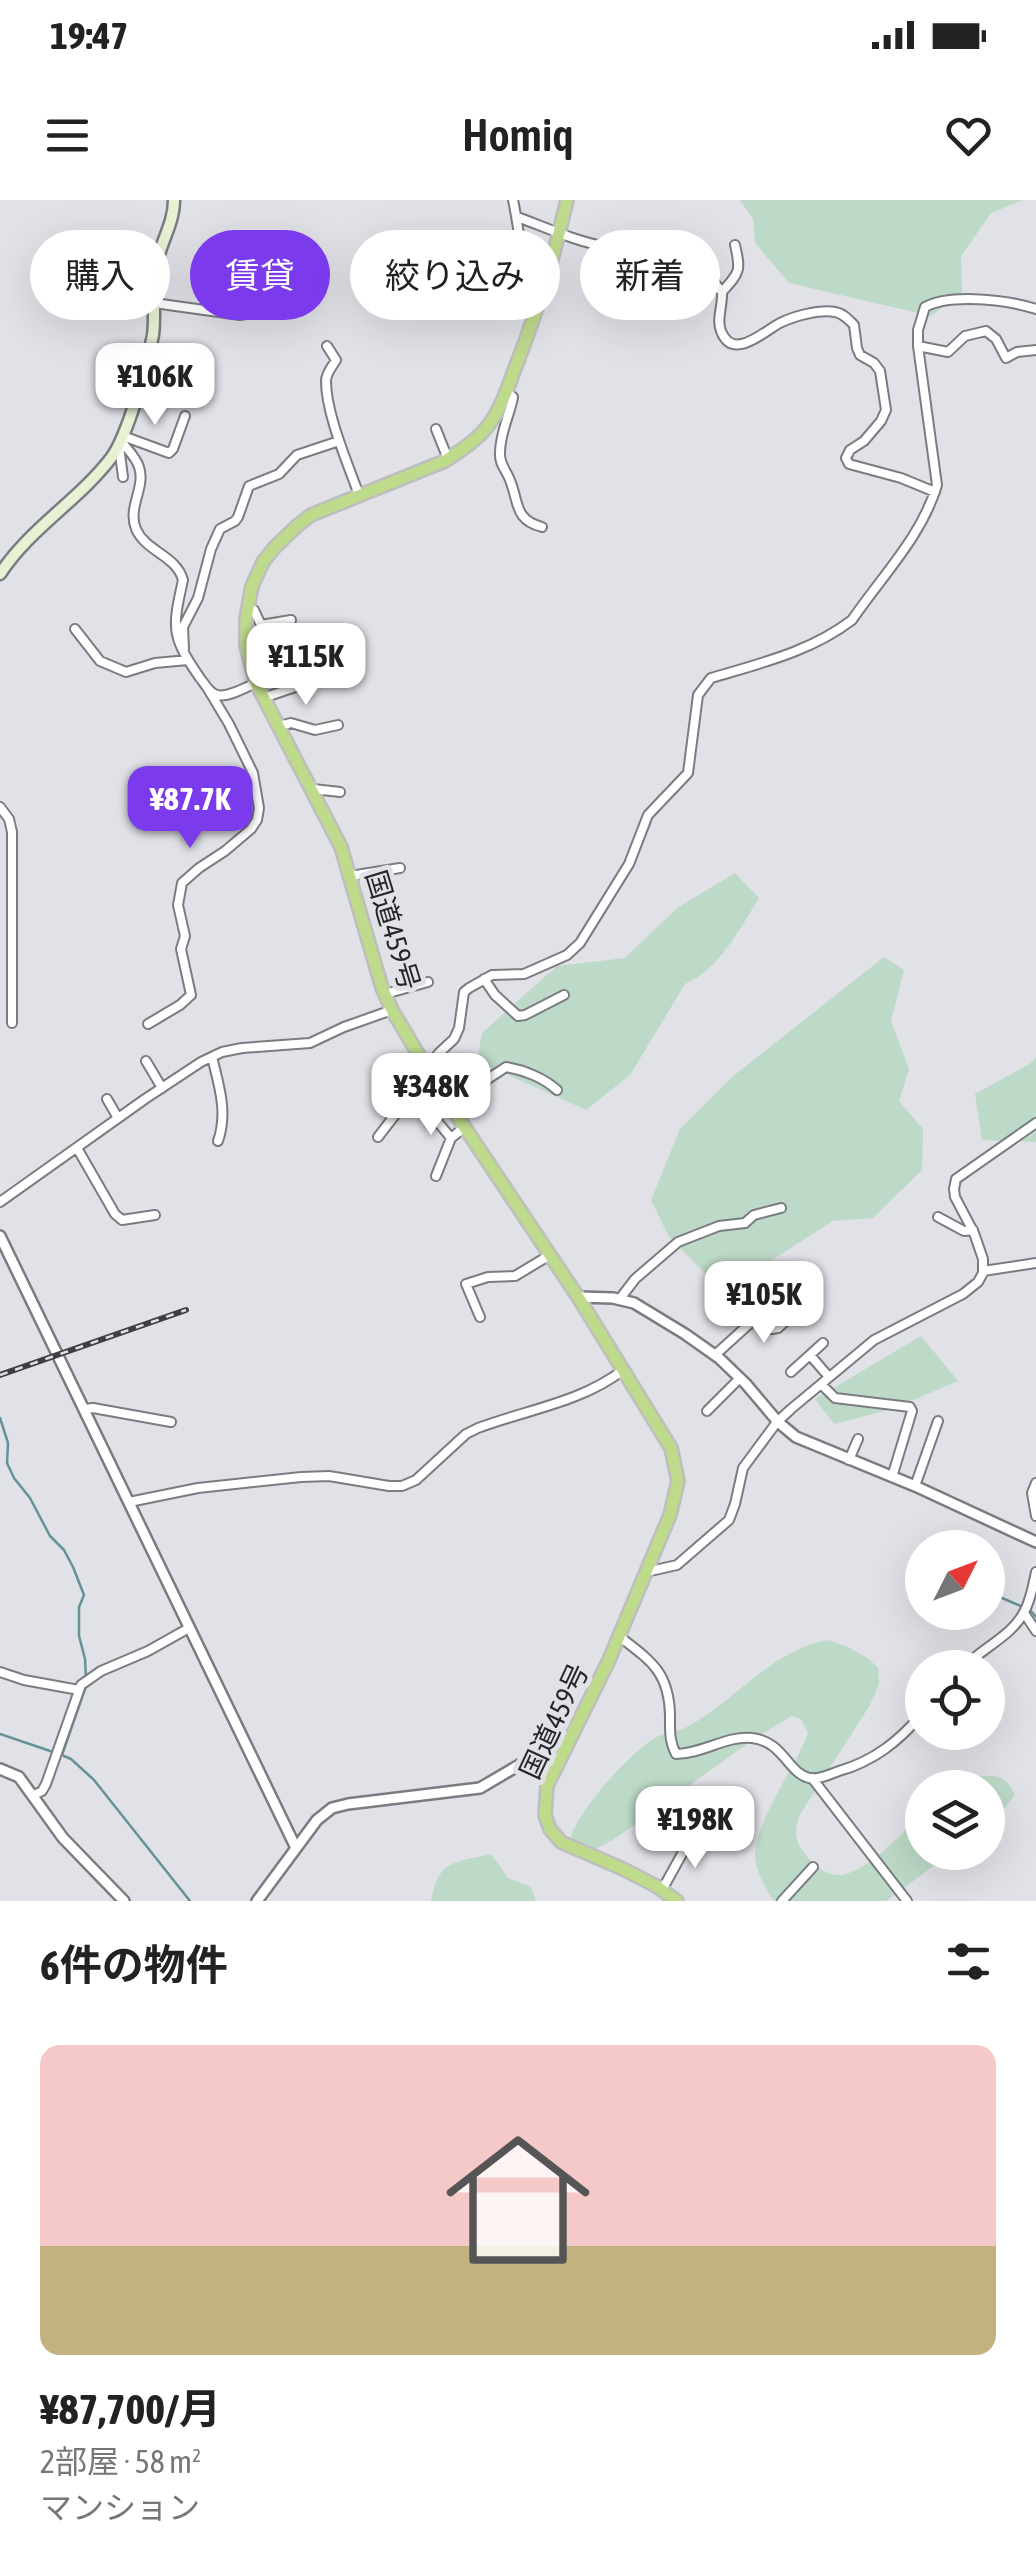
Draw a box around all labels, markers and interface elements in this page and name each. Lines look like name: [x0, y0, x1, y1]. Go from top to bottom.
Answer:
text: 19:47: [50, 14, 128, 57]
icon: menu: [40, 108, 95, 163]
icon: heart: [941, 108, 996, 163]
text: Homiq: [462, 109, 574, 161]
chip: 購入: [30, 230, 170, 320]
chip: 賃貸: [190, 230, 330, 320]
chip: 絞り込み: [350, 230, 560, 320]
chip: 新着: [580, 230, 720, 320]
pin: ¥106K: [85, 343, 225, 428]
text: ¥106K: [117, 357, 193, 394]
pin: ¥115K: [236, 623, 376, 708]
text: ¥115K: [268, 637, 344, 674]
pin: ¥87.7K: [109, 766, 271, 851]
text: ¥87.7K: [150, 780, 230, 817]
street label: 国道459号: [360, 866, 426, 994]
pin: ¥348K: [361, 1053, 501, 1138]
text: ¥348K: [393, 1067, 469, 1104]
pin: ¥105K: [694, 1261, 834, 1346]
text: ¥105K: [726, 1275, 802, 1312]
north arrow: [905, 1530, 1005, 1630]
map controls: [905, 1530, 1005, 1870]
button: locate: [905, 1650, 1005, 1750]
street label: 国道459号: [513, 1658, 595, 1784]
button: layers: [905, 1770, 1005, 1870]
pin: ¥198K: [625, 1786, 765, 1871]
text: ¥198K: [657, 1800, 733, 1837]
icon: filters: [941, 1934, 996, 1989]
text: 6件の物件: [40, 1941, 228, 1989]
icon: home: [428, 2110, 608, 2290]
text: ¥87,700/月: [40, 2385, 221, 2433]
text: 2部屋 · 58 m²: [40, 2443, 201, 2480]
text: マンション: [40, 2489, 200, 2526]

